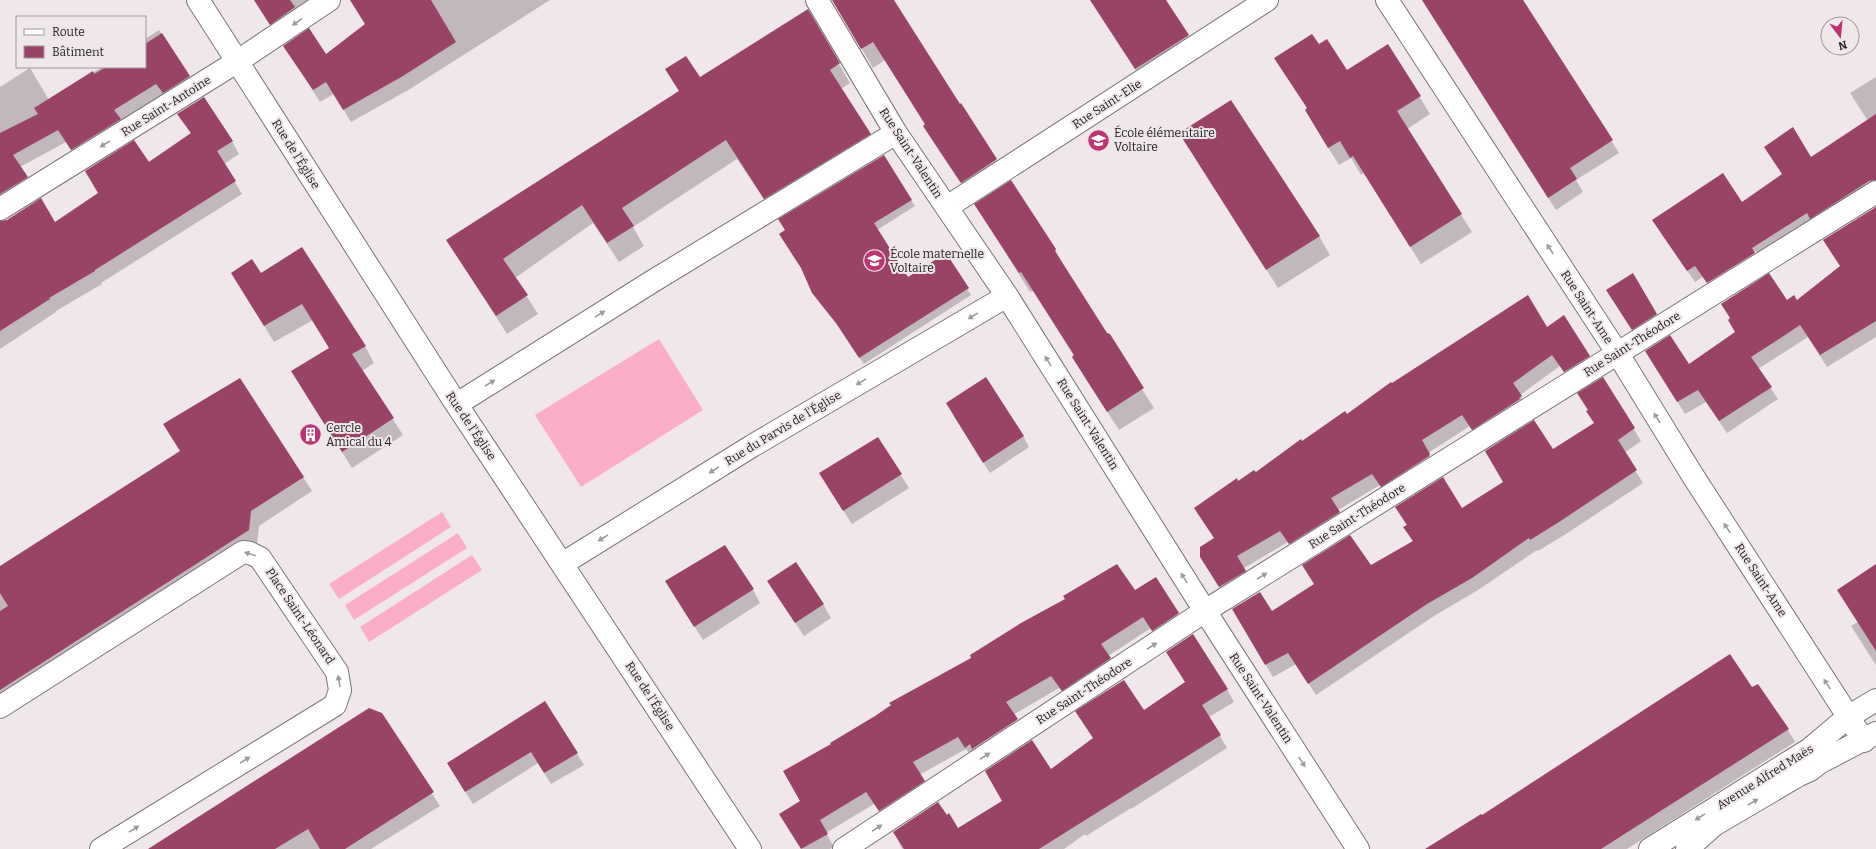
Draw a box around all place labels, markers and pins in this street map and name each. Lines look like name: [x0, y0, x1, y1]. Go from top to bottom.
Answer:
place label: École élémentaire Voltaire: [1114, 125, 1215, 154]
school or university icon: École élémentaire Voltaire: [1085, 127, 1111, 153]
place label: École maternelle Voltaire: [890, 246, 984, 275]
school or university icon: École maternelle Voltaire: [861, 248, 887, 274]
place label: Cercle Amical du 4: [326, 421, 392, 449]
building icon: Cercle Amical du 4: [298, 422, 324, 448]

